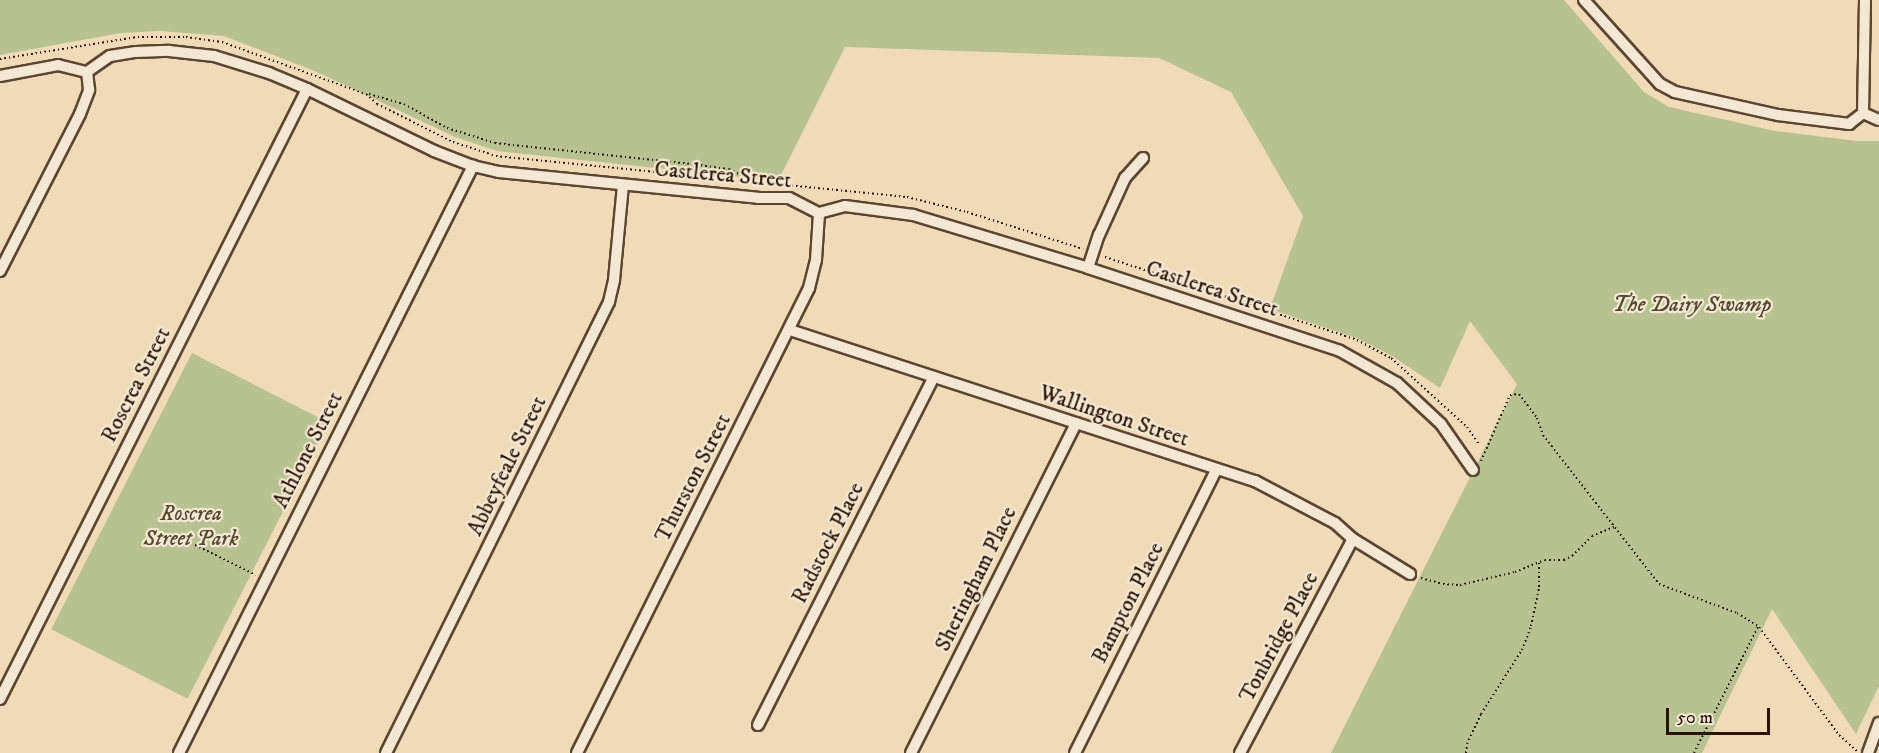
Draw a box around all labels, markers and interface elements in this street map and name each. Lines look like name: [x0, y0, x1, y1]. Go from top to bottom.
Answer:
street label: Castlerea Street: [653, 156, 793, 194]
street label: Castlerea Street: [1143, 255, 1281, 323]
park label: The Dairy Swamp: [1612, 292, 1772, 318]
street label: Roscrea Street: [96, 323, 176, 447]
street label: Wallington Street: [1036, 379, 1192, 453]
street label: Athlone Street: [267, 387, 349, 513]
street label: Abbeyfeale Street: [462, 392, 552, 540]
street label: Thurston Street: [649, 410, 737, 546]
street label: Radstock Place: [786, 478, 870, 608]
park label: Roscrea Street Park: [144, 500, 238, 552]
street label: Sheringham Place: [930, 502, 1022, 656]
street label: Bampton Place: [1086, 538, 1170, 668]
street label: Tonbridge Place: [1234, 568, 1324, 706]
scale bar: [1669, 696, 1772, 734]
text: 50 m: [1677, 707, 1713, 729]

